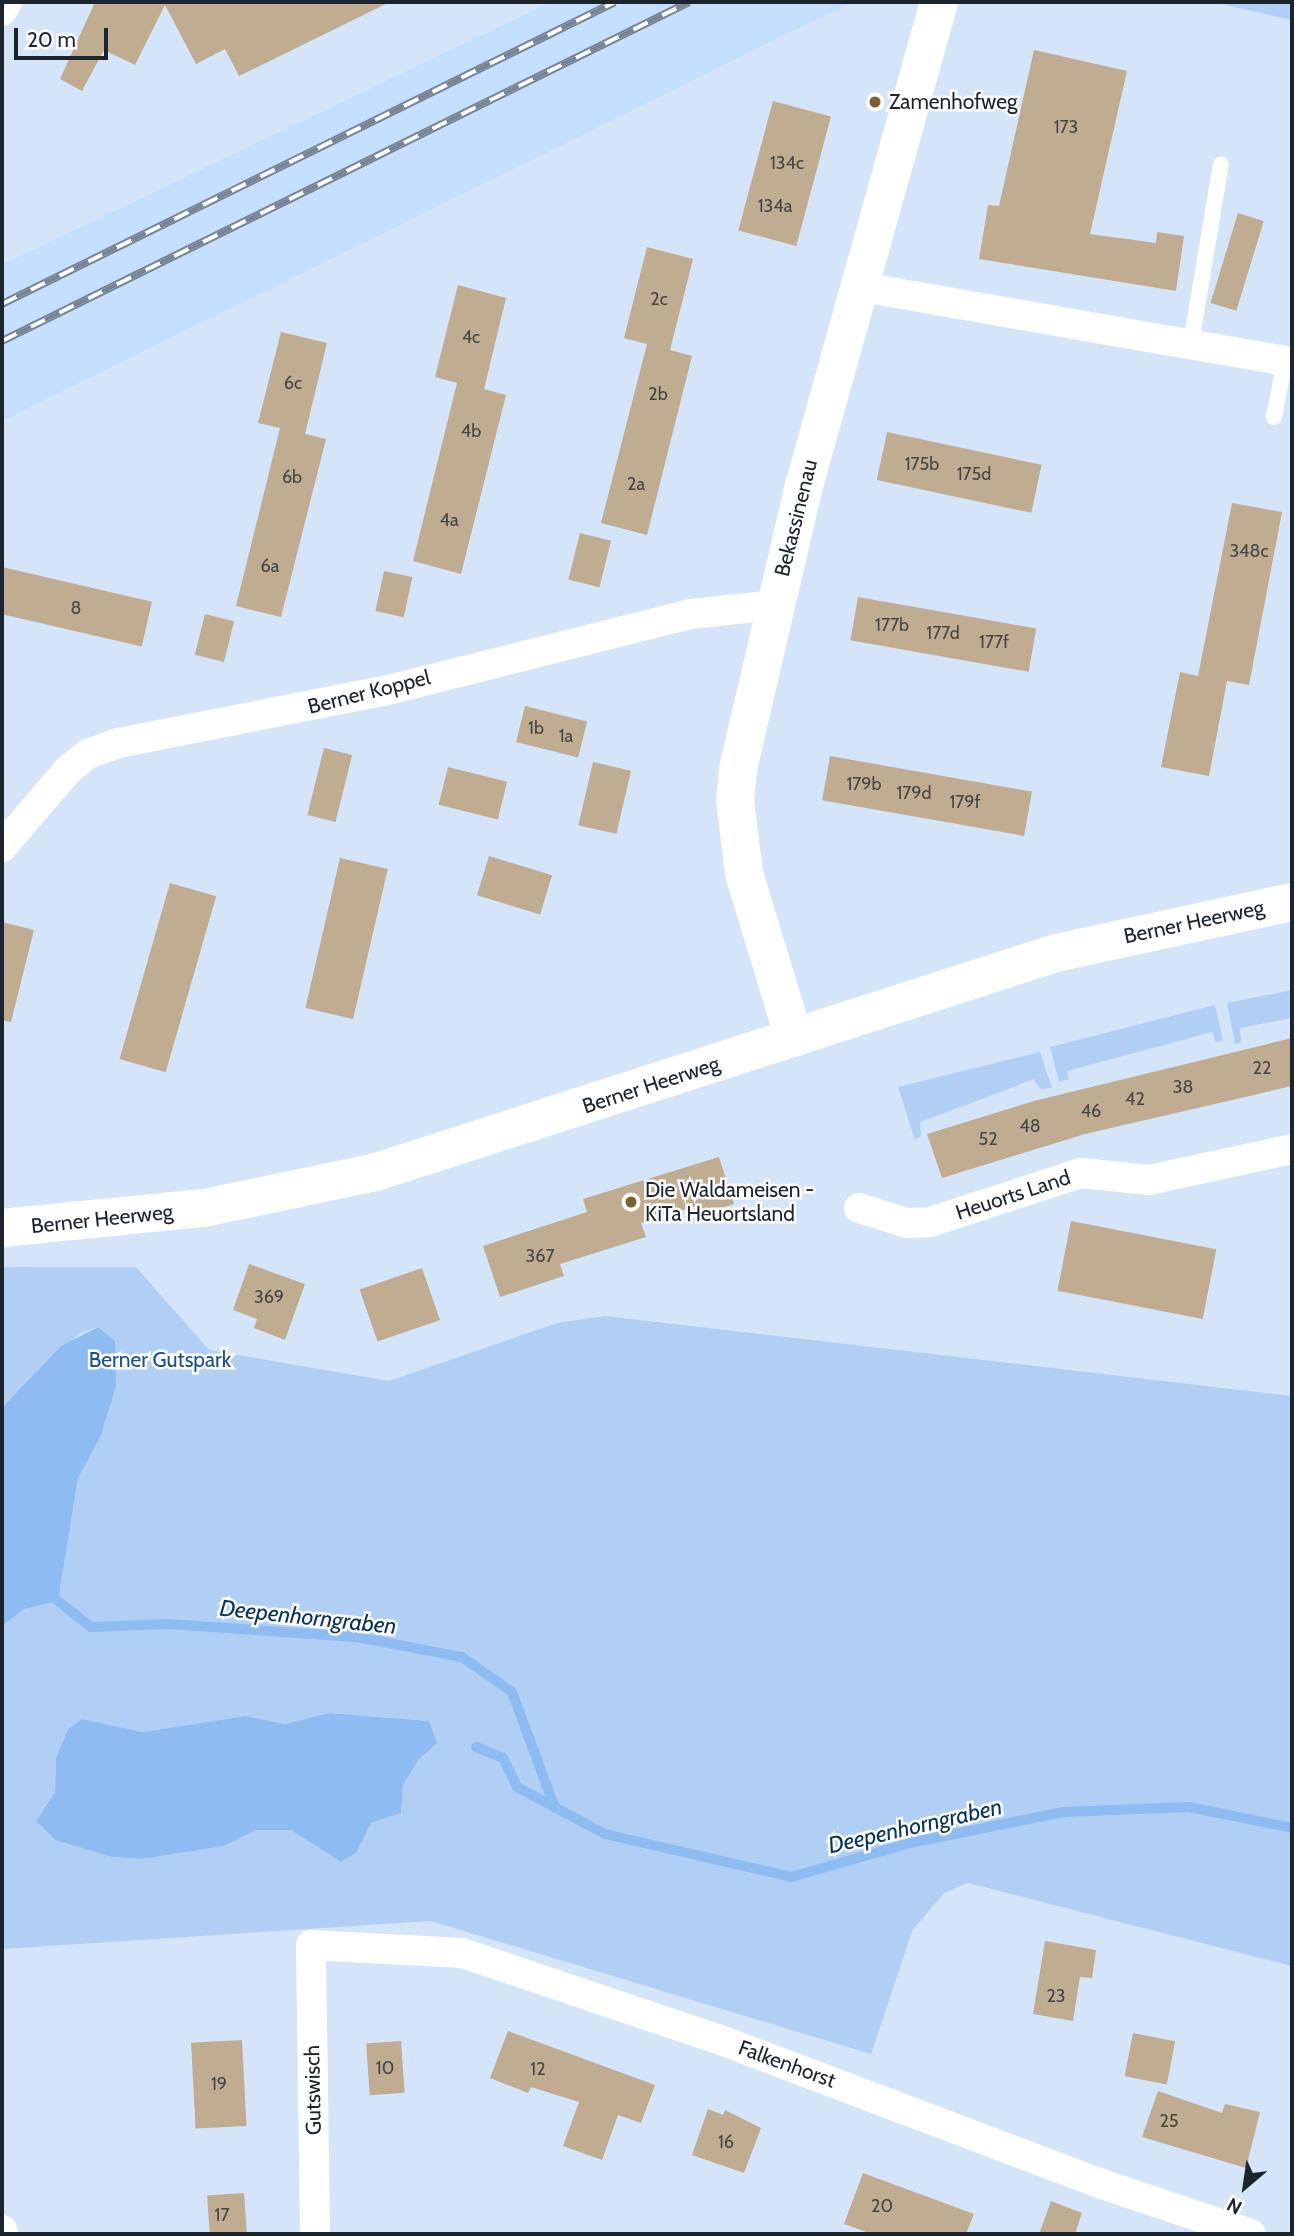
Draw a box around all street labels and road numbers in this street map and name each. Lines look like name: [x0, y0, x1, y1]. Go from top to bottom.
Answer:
street label: Bekassinenau: [769, 457, 823, 579]
street label: Berner Koppel: [305, 665, 433, 719]
street label: Berner Heerweg: [1122, 895, 1266, 949]
street label: Berner Heerweg: [579, 1051, 723, 1119]
street label: Heuorts Land: [953, 1165, 1073, 1225]
street label: Berner Heerweg: [30, 1199, 174, 1239]
street label: Falkenhorst: [735, 2035, 839, 2093]
street label: Gutswisch: [300, 2045, 326, 2135]

